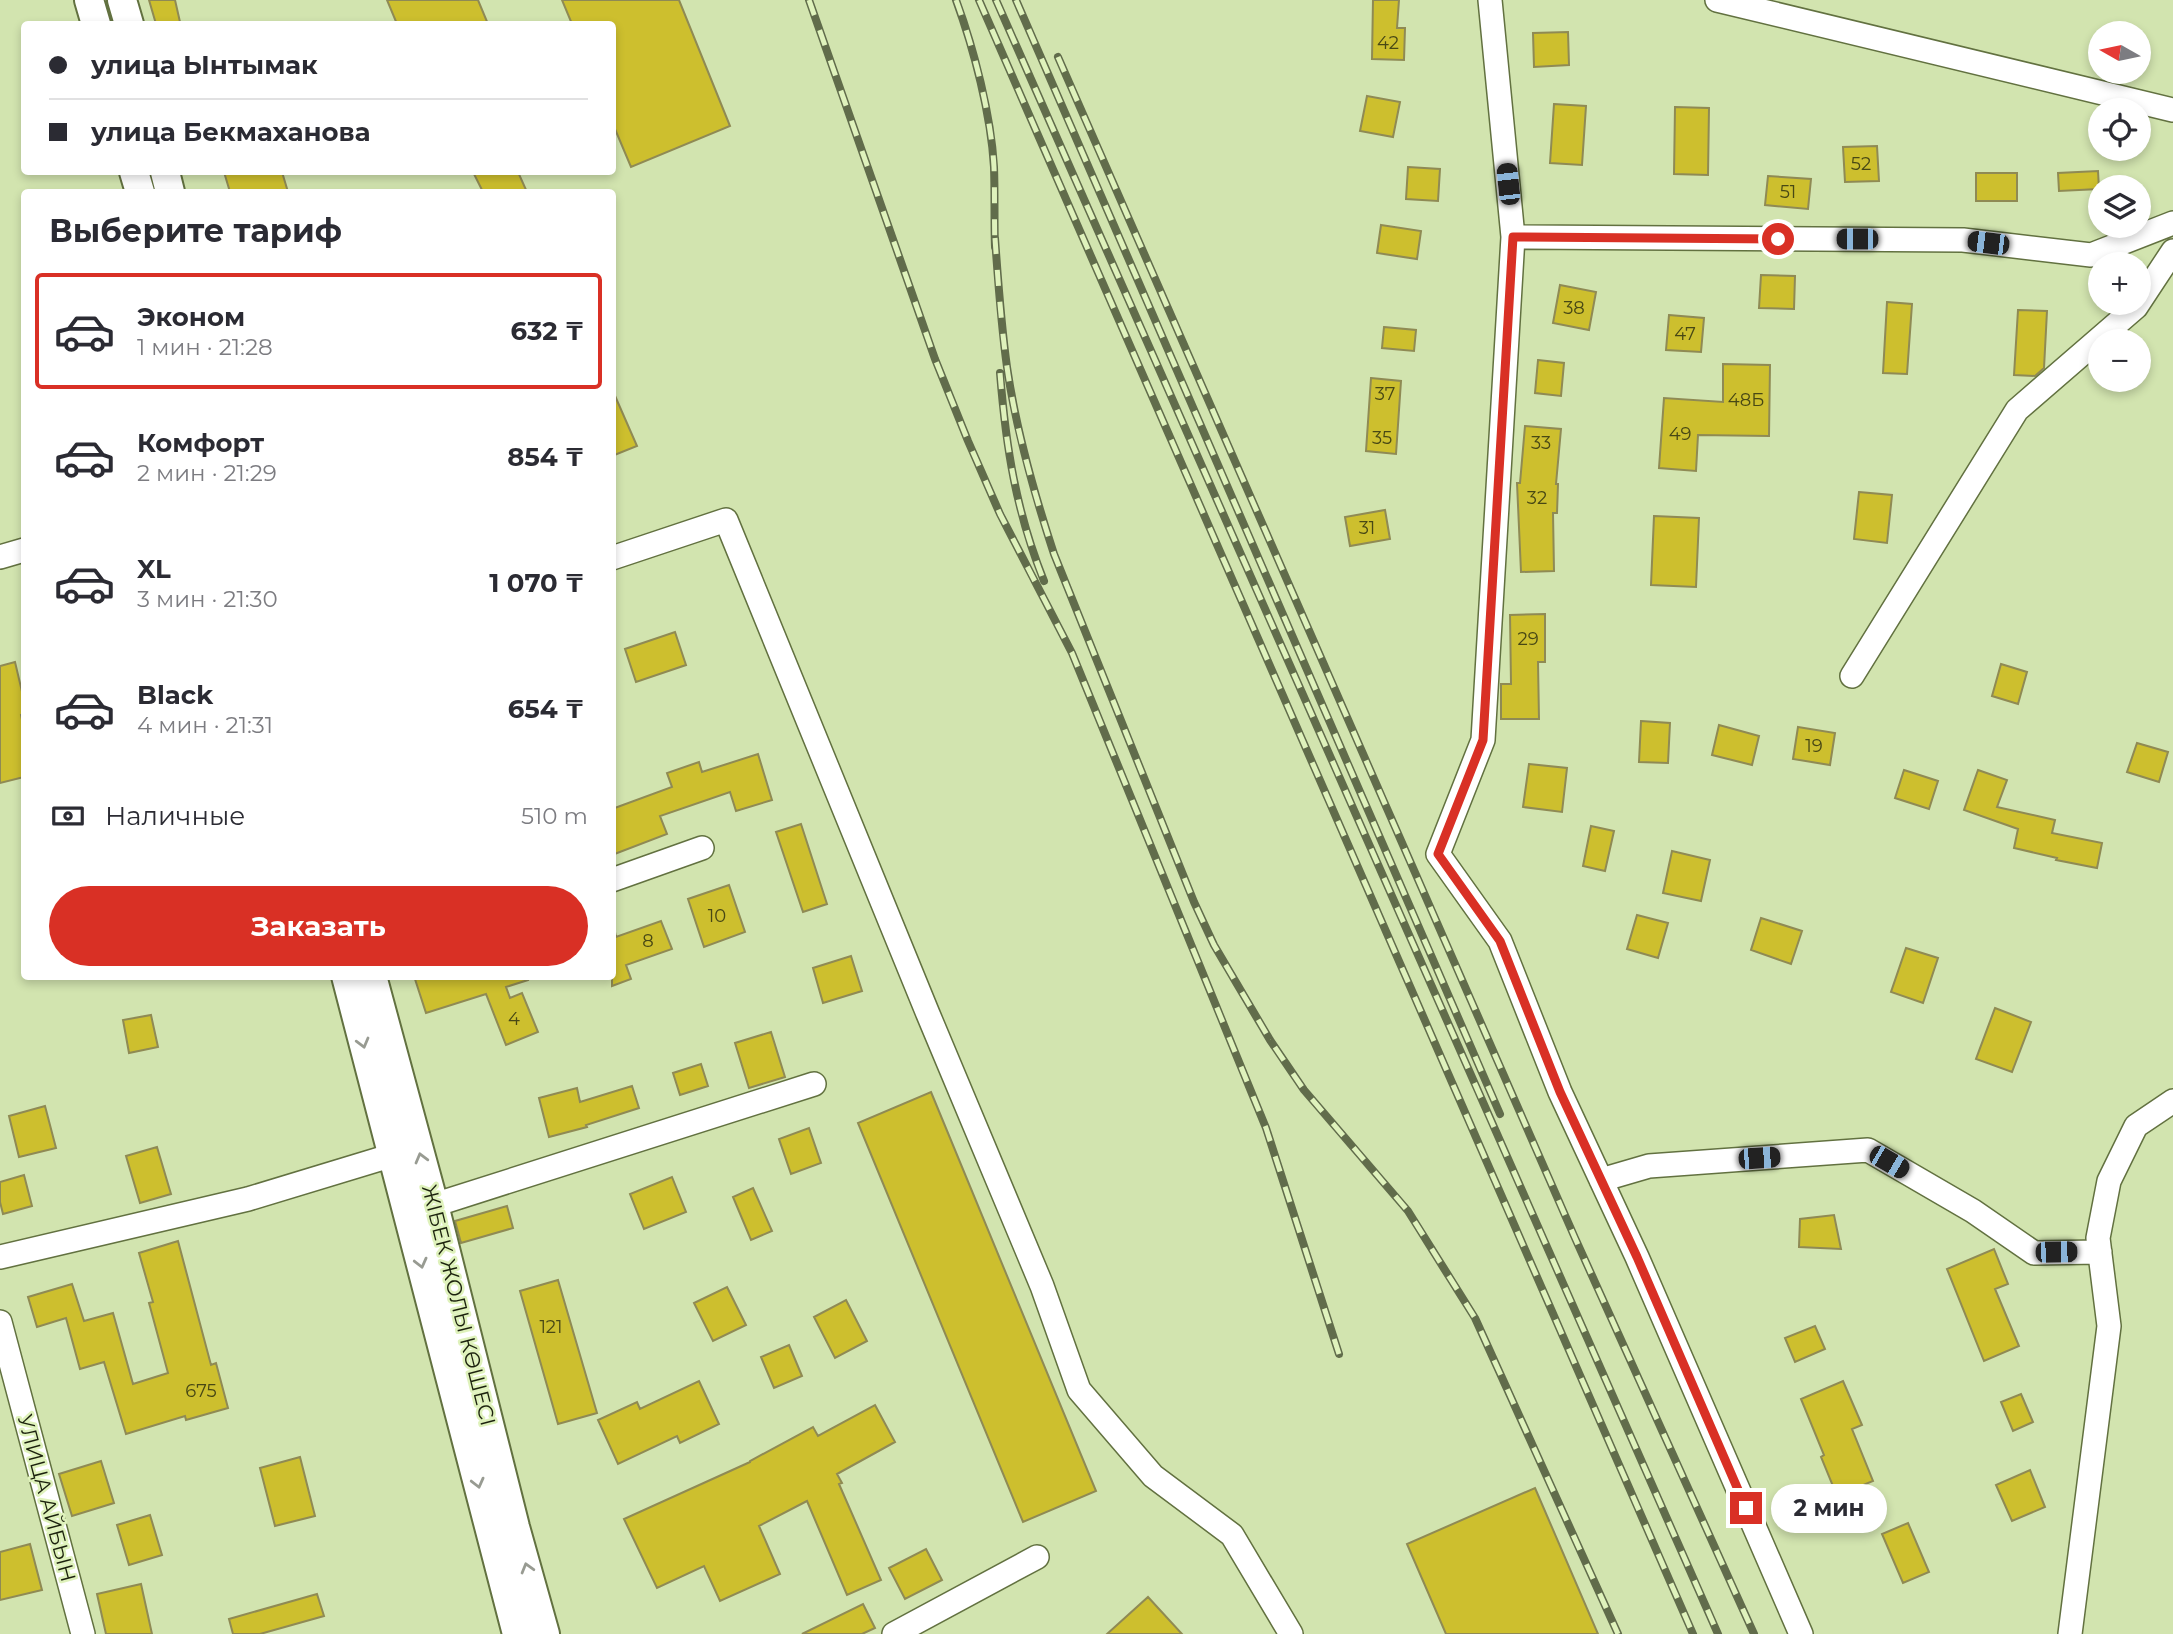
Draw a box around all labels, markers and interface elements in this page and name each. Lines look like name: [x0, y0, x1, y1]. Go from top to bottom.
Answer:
north arrow: [2088, 21, 2151, 84]
map controls: [2088, 21, 2151, 392]
house number: 42: [1377, 32, 1399, 54]
text: улица Ынтымак: [91, 49, 318, 81]
button: locate: [2088, 98, 2151, 161]
text: улица Бекмаханова: [91, 116, 370, 148]
house number: 52: [1851, 153, 1871, 175]
car: [1496, 162, 1521, 206]
button: layers: [2088, 175, 2151, 238]
house number: 51: [1780, 181, 1796, 203]
text: Выберите тариф: [49, 211, 342, 250]
route start: [1762, 223, 1794, 255]
car: [1837, 229, 1879, 250]
car: [1966, 230, 2011, 256]
button: +: [2088, 252, 2151, 315]
house number: 38: [1563, 297, 1585, 319]
icon: car: [53, 300, 116, 363]
text: Эконом: [137, 301, 245, 333]
text: 632 ₸: [511, 315, 584, 347]
house number: 47: [1674, 323, 1696, 345]
button: −: [2088, 329, 2151, 392]
text: 1 мин · 21:28: [137, 333, 273, 361]
house number: 37: [1375, 383, 1395, 405]
house number: 48Б: [1728, 389, 1764, 411]
house number: 49: [1669, 423, 1691, 445]
icon: car: [53, 426, 116, 489]
text: Комфорт: [137, 427, 264, 459]
house number: 35: [1372, 427, 1392, 449]
house number: 33: [1531, 432, 1551, 454]
text: 854 ₸: [507, 441, 584, 473]
text: 2 мин · 21:29: [137, 459, 277, 487]
house number: 32: [1527, 487, 1547, 509]
house number: 31: [1359, 517, 1375, 539]
icon: car: [53, 552, 116, 615]
text: XL: [137, 553, 171, 585]
text: 1 070 ₸: [489, 567, 584, 599]
text: 3 мин · 21:30: [137, 585, 278, 613]
house number: 29: [1517, 628, 1539, 650]
icon: car: [53, 678, 116, 741]
text: Black: [137, 679, 213, 711]
text: 654 ₸: [508, 693, 584, 725]
text: 4 мин · 21:31: [137, 711, 273, 739]
house number: 19: [1805, 735, 1823, 757]
icon: cash: [49, 797, 87, 835]
text: Наличные: [105, 800, 245, 832]
text: 510 m: [521, 802, 588, 830]
button: Заказать: [49, 886, 588, 966]
house number: 10: [708, 905, 726, 927]
house number: 8: [642, 930, 654, 952]
house number: 4: [508, 1008, 520, 1030]
one-way arrow: [355, 1036, 370, 1048]
car: [1866, 1142, 1913, 1182]
car: [1738, 1146, 1781, 1170]
one-way arrow: [415, 1152, 429, 1164]
street label: ЖІБЕК ЖОЛЫ КӨШЕСІ: [417, 1182, 501, 1428]
car: [2035, 1241, 2078, 1263]
one-way arrow: [413, 1257, 427, 1269]
house number: 121: [539, 1316, 563, 1338]
house number: 675: [185, 1380, 217, 1402]
street label: УЛИЦА АЙБЫН: [13, 1412, 81, 1584]
one-way arrow: [470, 1477, 484, 1489]
callout: 2 мин: [1770, 1484, 1886, 1532]
route end: [1730, 1492, 1762, 1524]
text: 2 мин: [1793, 1494, 1865, 1522]
one-way arrow: [520, 1562, 535, 1574]

